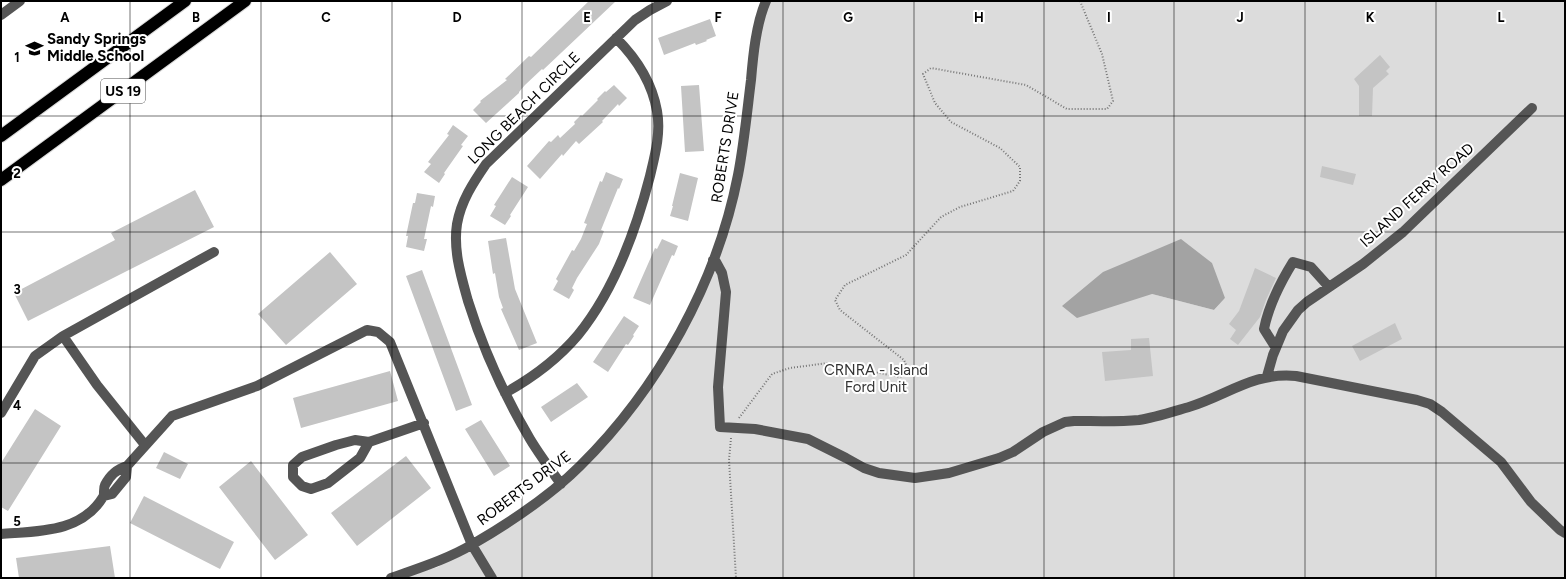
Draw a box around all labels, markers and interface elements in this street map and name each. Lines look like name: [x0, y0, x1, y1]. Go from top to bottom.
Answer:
text: A: [60, 10, 70, 25]
text: B: [192, 10, 200, 25]
text: C: [321, 10, 331, 25]
text: D: [452, 10, 462, 25]
text: E: [583, 10, 591, 25]
text: F: [714, 10, 722, 25]
text: G: [843, 10, 853, 25]
text: H: [974, 10, 984, 25]
text: I: [1107, 10, 1111, 25]
text: J: [1236, 10, 1244, 25]
text: K: [1366, 10, 1375, 25]
text: L: [1498, 10, 1505, 25]
place label: Sandy Springs Middle School: [47, 30, 146, 65]
school or university icon: Sandy Springs Middle School: [24, 38, 44, 58]
street label: LONG BEACH CIRCLE: [464, 48, 584, 168]
text: 1: [14, 50, 20, 65]
road number: US 19: [101, 79, 145, 103]
street label: ROBERTS DRIVE: [707, 90, 743, 204]
street label: ISLAND FERRY ROAD: [1356, 139, 1478, 251]
text: 2: [13, 166, 21, 181]
text: 3: [13, 282, 21, 297]
park label: CRNRA - Island Ford Unit: [824, 361, 928, 396]
text: 4: [13, 398, 21, 413]
street label: ROBERTS DRIVE: [474, 447, 574, 529]
text: 5: [13, 514, 21, 529]

